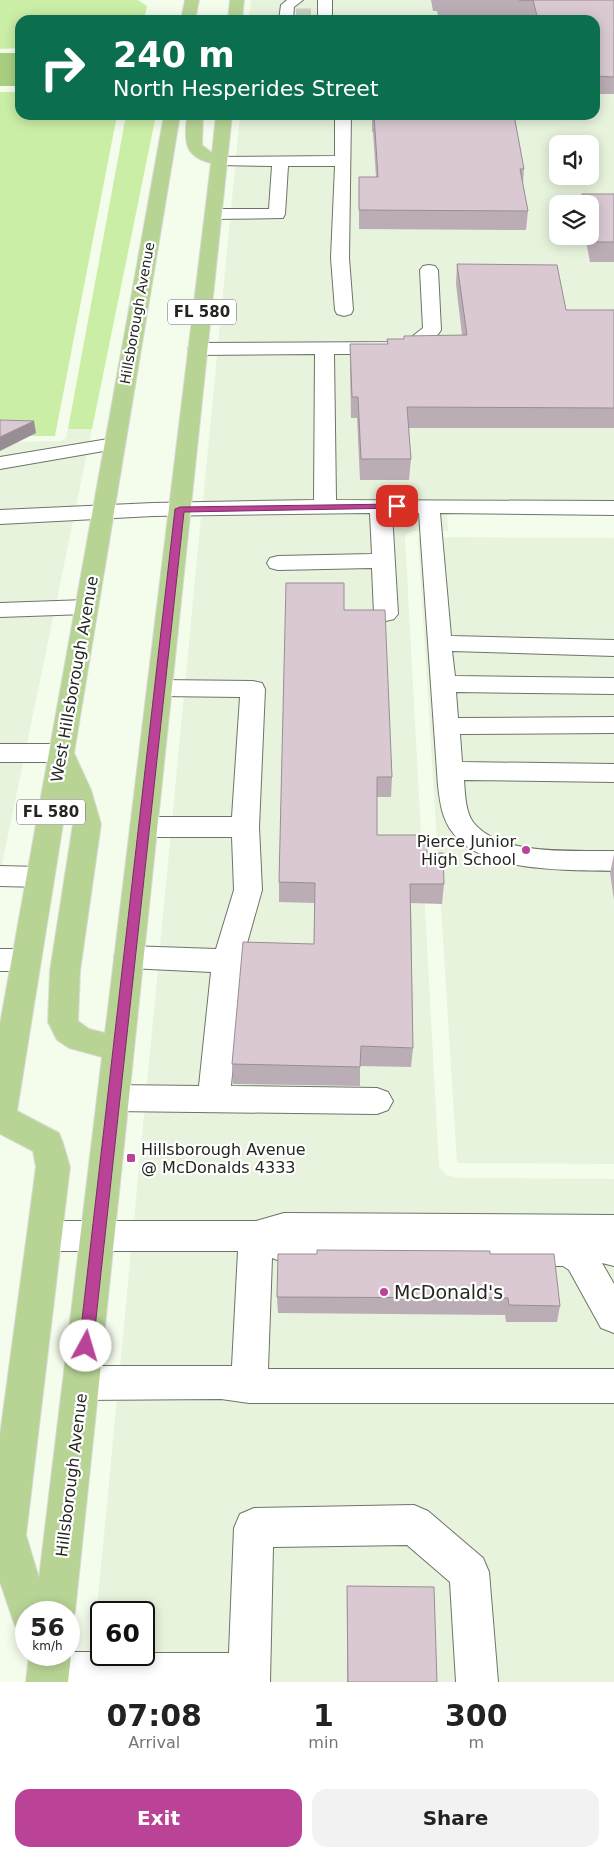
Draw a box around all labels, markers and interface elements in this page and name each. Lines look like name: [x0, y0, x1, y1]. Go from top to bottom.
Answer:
icon: right: [30, 35, 95, 100]
text: 240 m: [113, 35, 235, 75]
text: North Hesperides Street: [113, 76, 379, 101]
map controls: [549, 135, 599, 245]
button: sound: [549, 135, 599, 185]
button: layers: [549, 195, 599, 245]
street label: Hillsborough Avenue: [117, 241, 157, 385]
road number: FL 580: [168, 300, 236, 324]
pin: [376, 485, 418, 527]
icon: arrive: [383, 492, 411, 520]
street label: West Hillsborough Avenue: [47, 574, 102, 784]
road number: FL 580: [17, 800, 85, 824]
place label: Pierce Junior High School: [417, 832, 516, 869]
marker: Pierce Junior High School: [520, 844, 532, 856]
place label: Hillsborough Avenue @ McDonalds 4333: [141, 1140, 306, 1177]
marker: Hillsborough Avenue @ McDonalds 4333: [125, 1152, 137, 1164]
place label: McDonald's: [394, 1281, 503, 1303]
marker: McDonald's: [378, 1286, 390, 1298]
position arrow: [59, 1319, 111, 1371]
street label: Hillsborough Avenue: [52, 1392, 91, 1558]
speed limit sign: 60: [90, 1601, 155, 1666]
text: 56: [30, 1613, 65, 1642]
text: km/h: [32, 1639, 63, 1653]
text: 07:08: [106, 1698, 202, 1733]
text: 1: [313, 1698, 334, 1733]
text: 300: [445, 1698, 508, 1733]
text: Arrival: [128, 1733, 180, 1752]
text: min: [308, 1733, 339, 1752]
text: m: [468, 1733, 484, 1752]
button: Exit: [15, 1789, 302, 1847]
button: Share: [312, 1789, 599, 1847]

